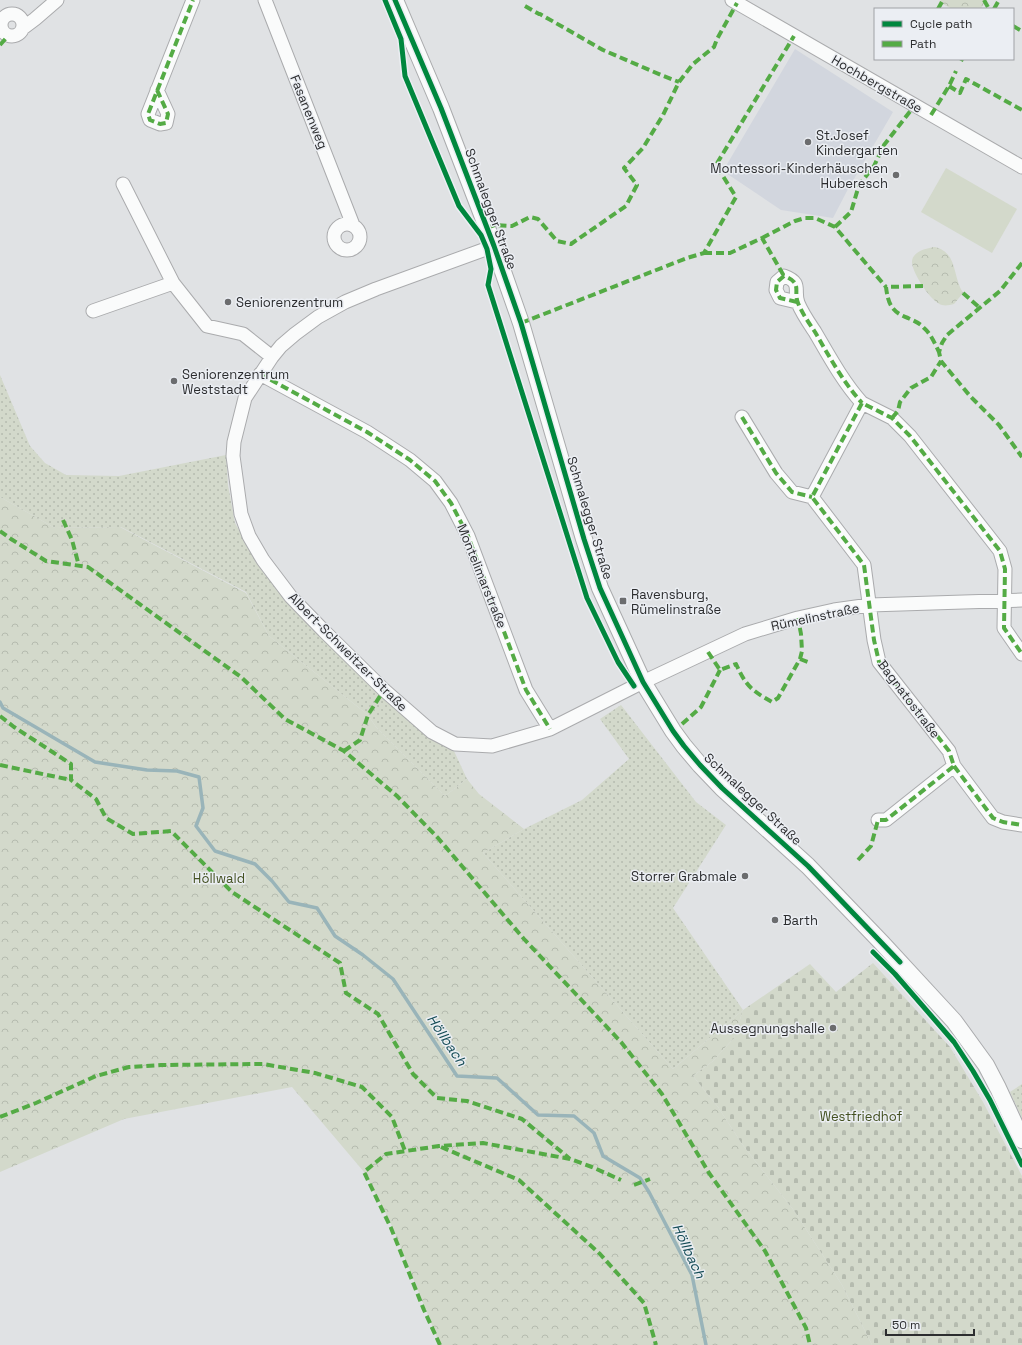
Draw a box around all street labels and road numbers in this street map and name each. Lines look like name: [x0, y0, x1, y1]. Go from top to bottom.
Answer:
street label: Hochbergstraße: [829, 51, 925, 117]
street label: Fasanenweg: [286, 72, 332, 152]
street label: Schmalegger Straße: [461, 146, 521, 272]
street label: Schmalegger Straße: [563, 454, 617, 582]
street label: Montelimarstraße: [453, 521, 511, 631]
street label: Albert-Schweitzer-Straße: [285, 589, 411, 715]
street label: Rümelinstraße: [769, 599, 861, 635]
street label: Bagnatostraße: [874, 656, 944, 742]
street label: Schmalegger Straße: [700, 749, 806, 849]

